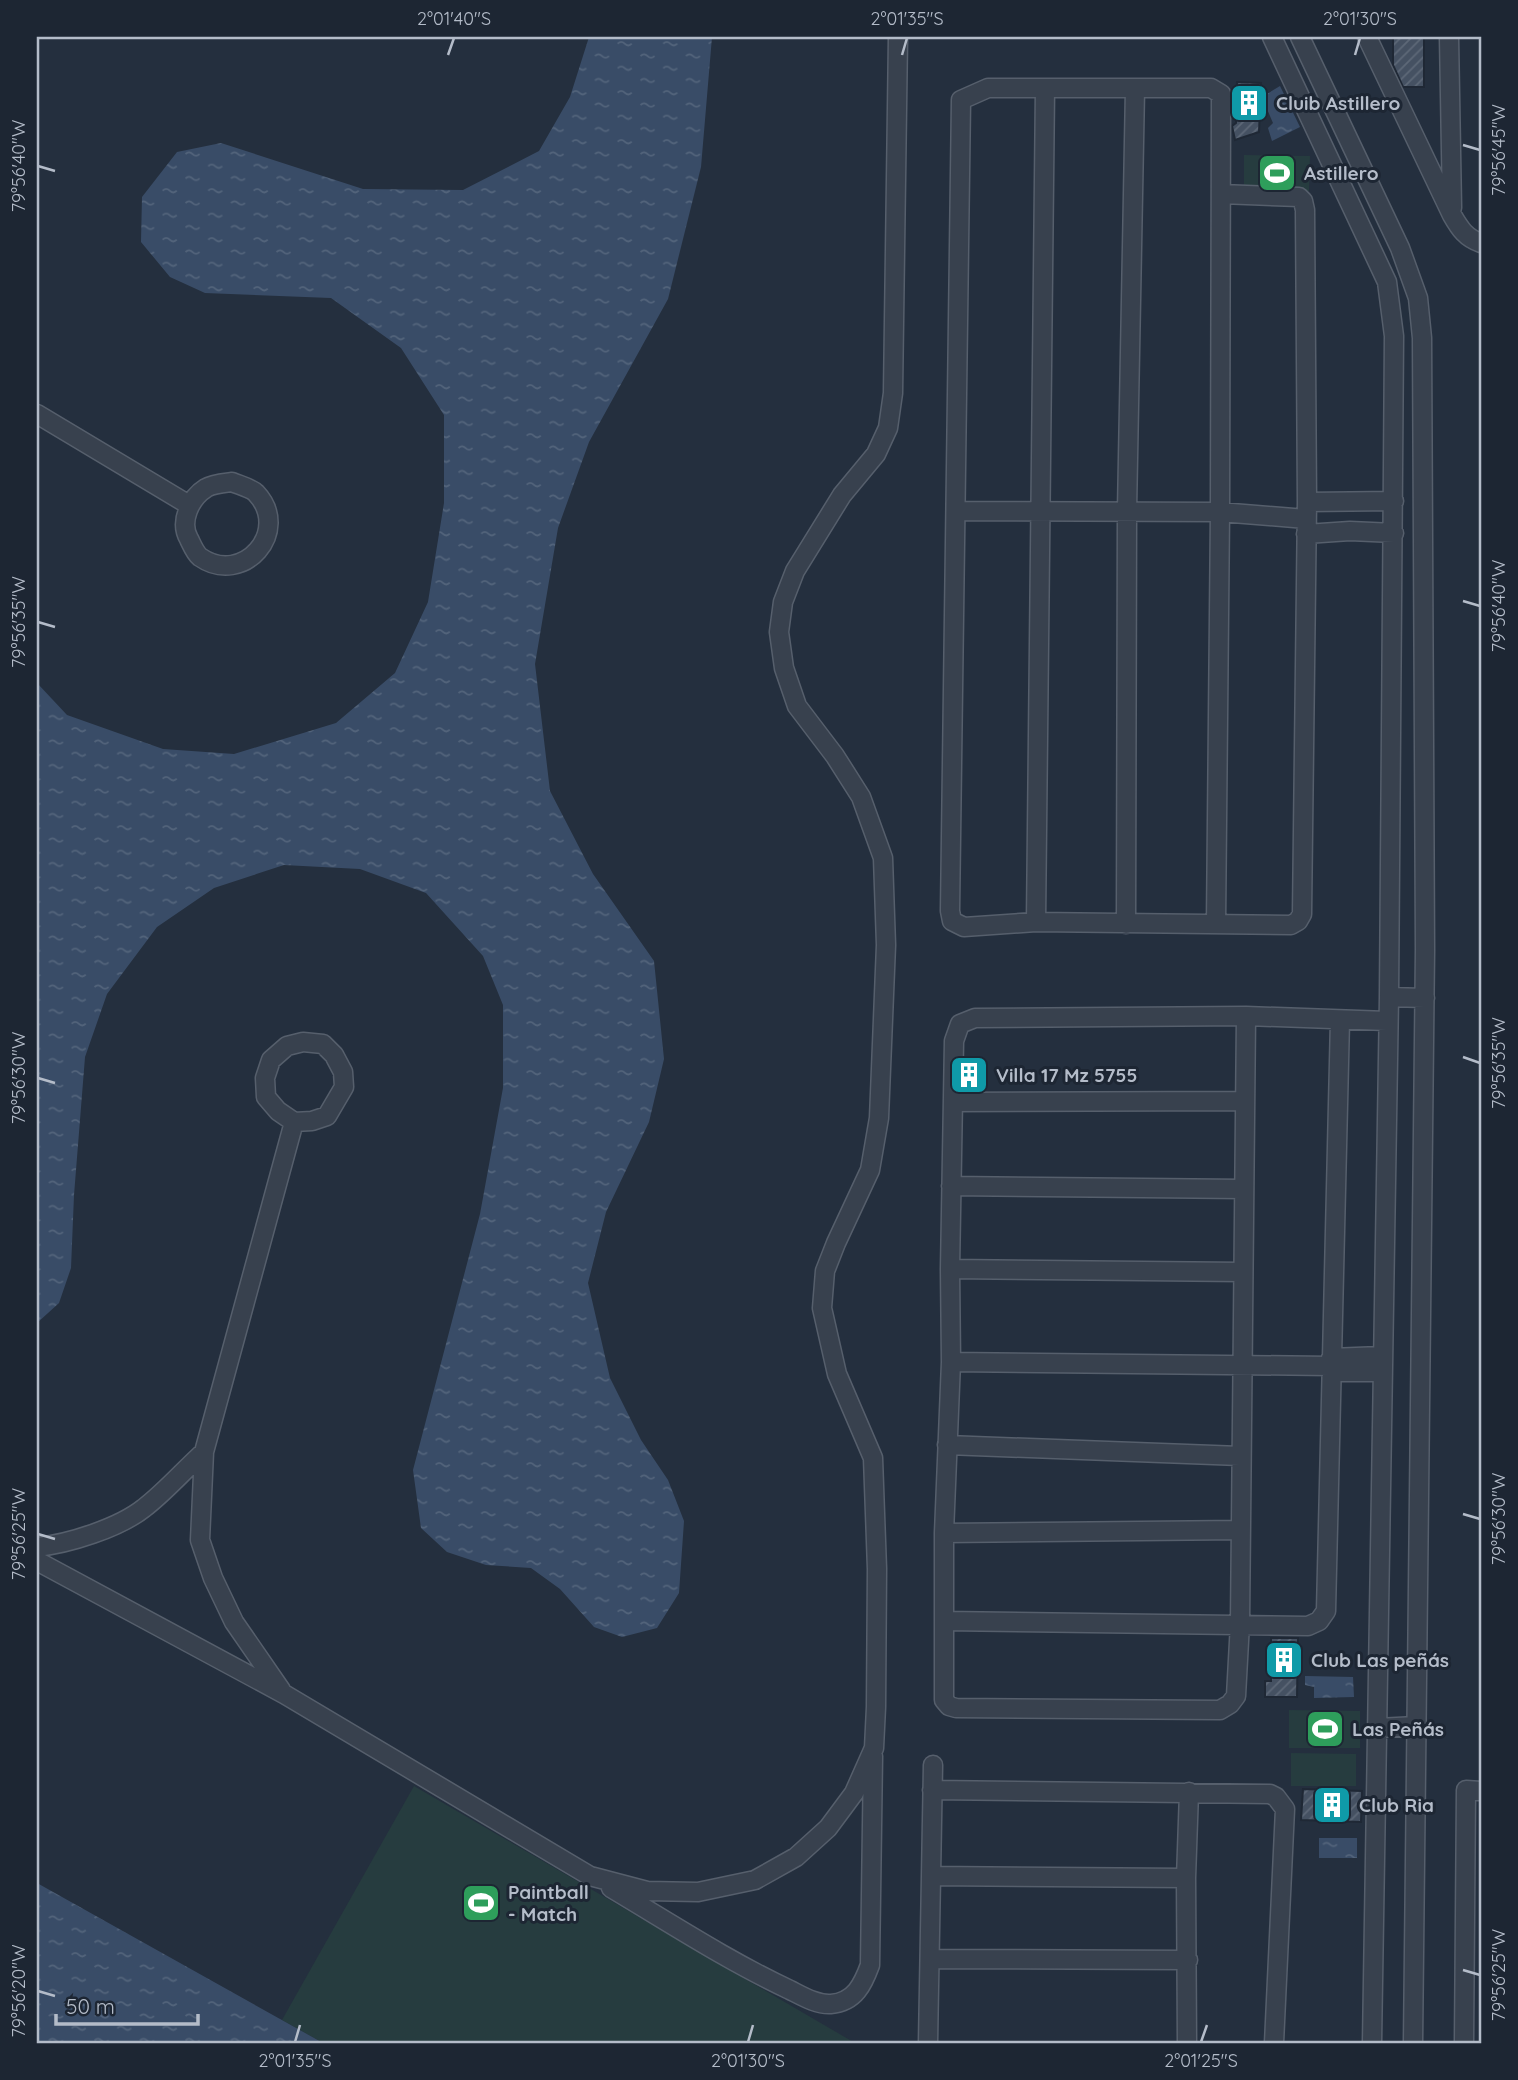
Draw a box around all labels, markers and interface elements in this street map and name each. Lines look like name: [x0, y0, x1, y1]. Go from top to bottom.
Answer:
text: 2°01'40"S: [417, 7, 491, 30]
text: 2°01'35"S: [870, 7, 944, 30]
text: 2°01'30"S: [1323, 7, 1397, 30]
building icon: Cluib Astillero: [1228, 82, 1270, 124]
place label: Cluib Astillero: [1276, 91, 1400, 115]
text: 79°56'45"W: [1487, 104, 1510, 196]
text: 79°56'40"W: [7, 120, 30, 212]
sports icon: Astillero: [1256, 152, 1298, 194]
place label: Astillero: [1304, 161, 1379, 185]
text: 79°56'40"W: [1487, 560, 1510, 652]
text: 79°56'35"W: [7, 576, 30, 668]
text: 79°56'35"W: [1487, 1017, 1510, 1109]
text: 79°56'30"W: [7, 1032, 30, 1124]
building icon: Villa 17 Mz 5755: [948, 1054, 990, 1096]
place label: Villa 17 Mz 5755: [996, 1063, 1137, 1087]
text: 79°56'30"W: [1487, 1473, 1510, 1565]
text: 79°56'25"W: [7, 1488, 30, 1580]
building icon: Club Las peñás: [1263, 1639, 1305, 1681]
place label: Club Las peñás: [1311, 1648, 1449, 1672]
sports icon: Las Peñás: [1304, 1708, 1346, 1750]
place label: Las Peñás: [1352, 1717, 1444, 1741]
building icon: Club Ria: [1311, 1784, 1353, 1826]
place label: Club Ria: [1359, 1793, 1434, 1817]
place label: Paintball - Match: [508, 1880, 589, 1926]
sports icon: Paintball - Match: [460, 1882, 502, 1924]
text: 79°56'25"W: [1487, 1929, 1510, 2021]
text: 79°56'20"W: [7, 1944, 30, 2038]
scale bar: [56, 1982, 198, 2026]
text: 50 m: [66, 1993, 115, 2019]
text: 2°01'35"S: [258, 2049, 332, 2072]
text: 2°01'30"S: [711, 2049, 785, 2072]
text: 2°01'25"S: [1164, 2049, 1238, 2072]

